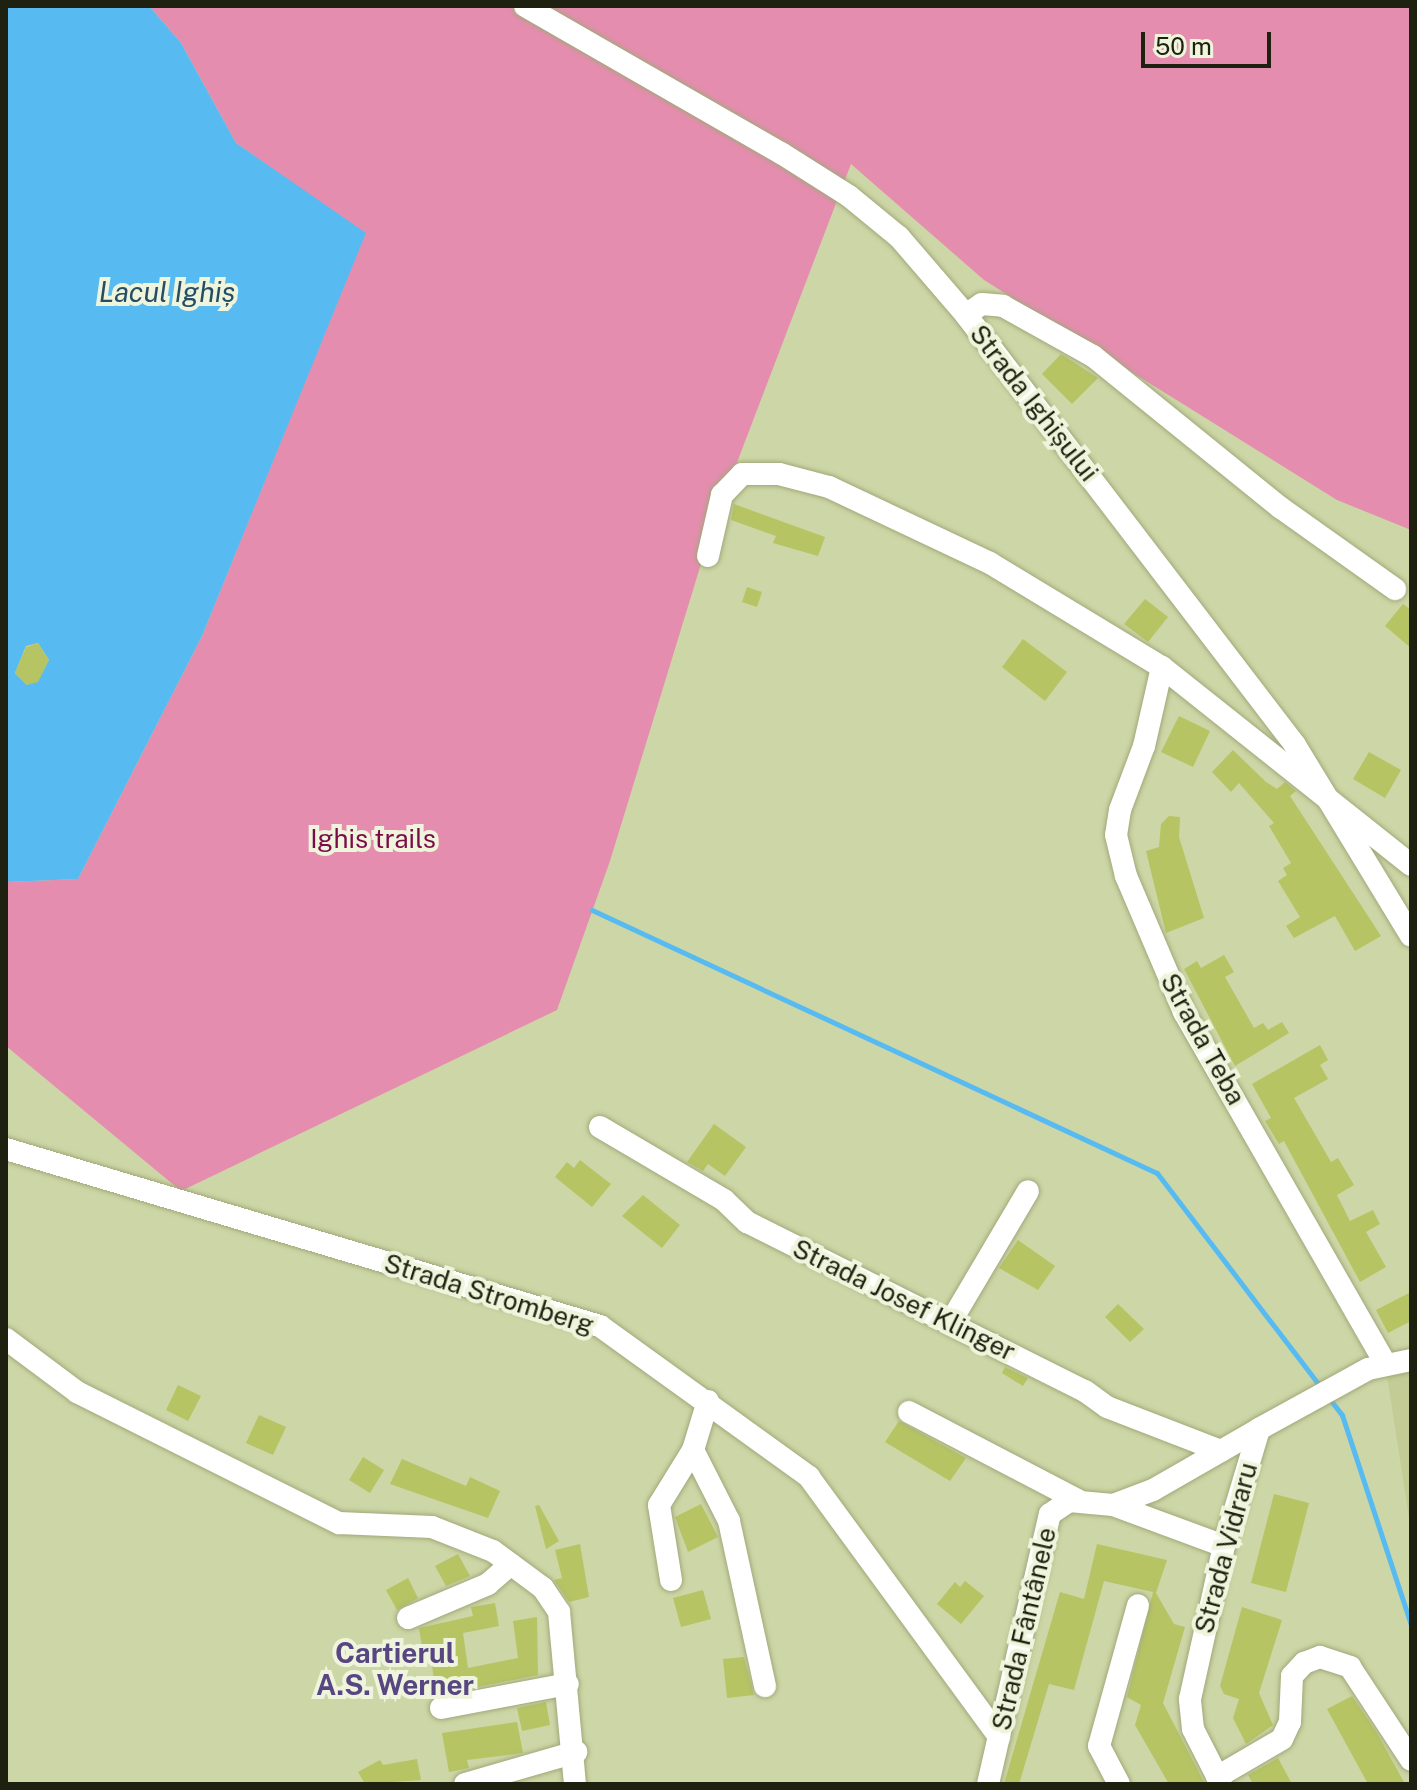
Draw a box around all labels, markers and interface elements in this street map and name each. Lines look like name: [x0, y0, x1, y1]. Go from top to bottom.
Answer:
scale bar: [1145, 16, 1275, 66]
text: 50 m: [1155, 32, 1212, 60]
water label: Lacul Ighiș: [99, 275, 235, 309]
street label: Strada Ighișului: [963, 319, 1105, 487]
park label: Ighis trails: [310, 823, 436, 855]
street label: Strada Teba: [1154, 968, 1252, 1110]
street label: Strada Josef Klinger: [788, 1233, 1020, 1367]
street label: Strada Stromberg: [380, 1247, 598, 1341]
street label: Strada Vidraru: [1188, 1459, 1264, 1637]
street label: Strada Fântânele: [985, 1524, 1063, 1734]
district label: Cartierul A.S. Werner: [316, 1636, 474, 1702]

